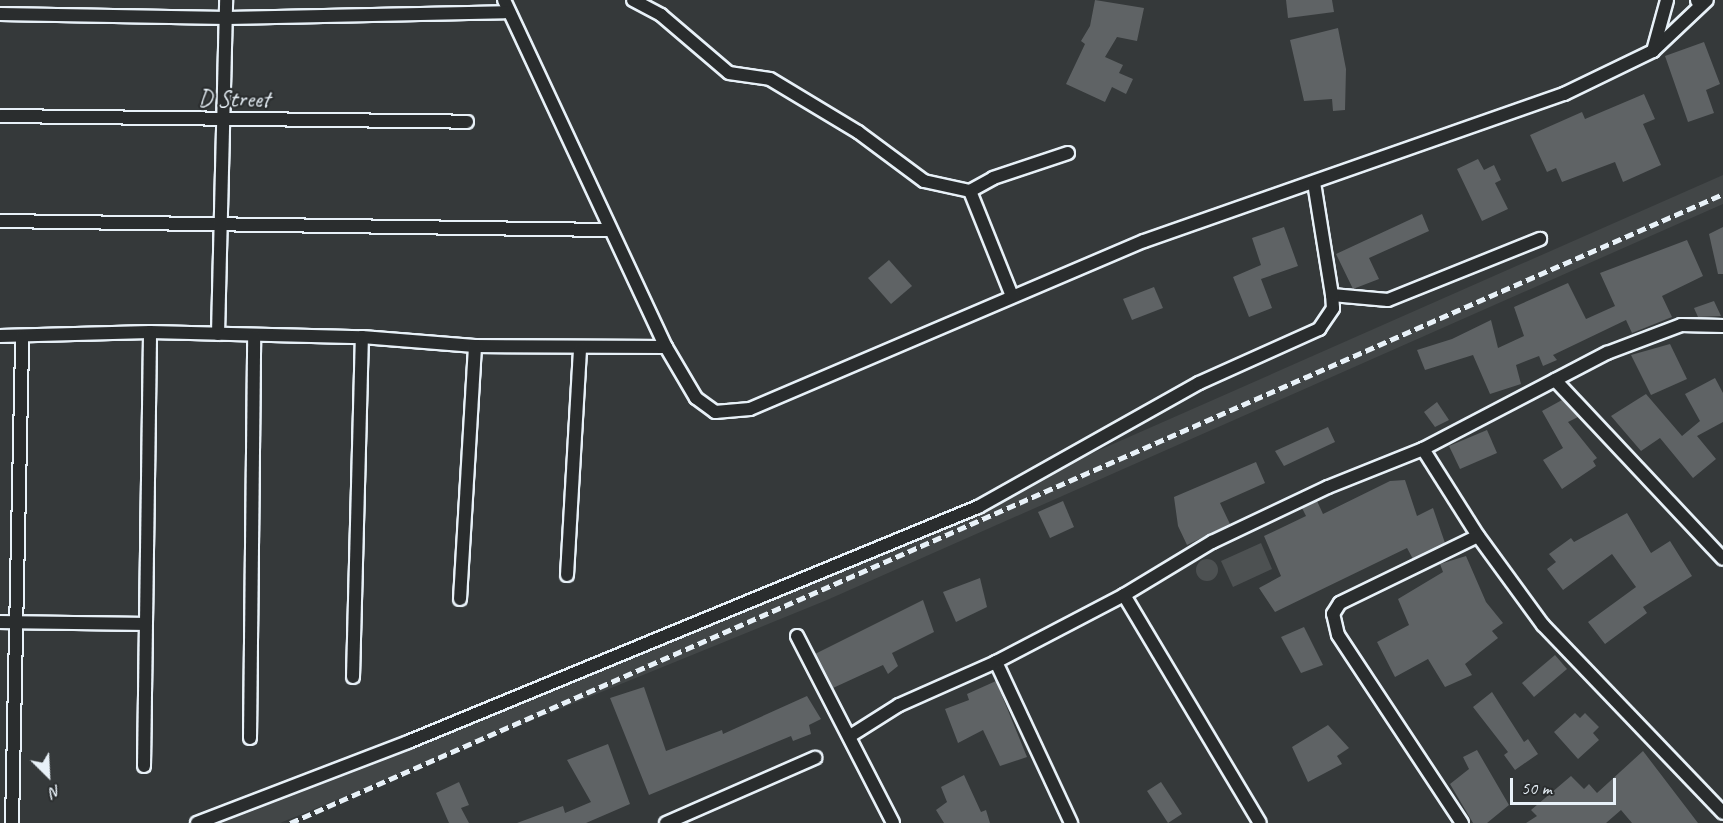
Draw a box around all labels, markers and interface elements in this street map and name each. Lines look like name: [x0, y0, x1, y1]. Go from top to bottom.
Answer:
street label: D Street: [198, 84, 270, 114]
north arrow: [18, 745, 78, 805]
scale bar: [1513, 766, 1620, 804]
text: 50 m: [1521, 777, 1552, 799]
text: N: [47, 780, 64, 803]

